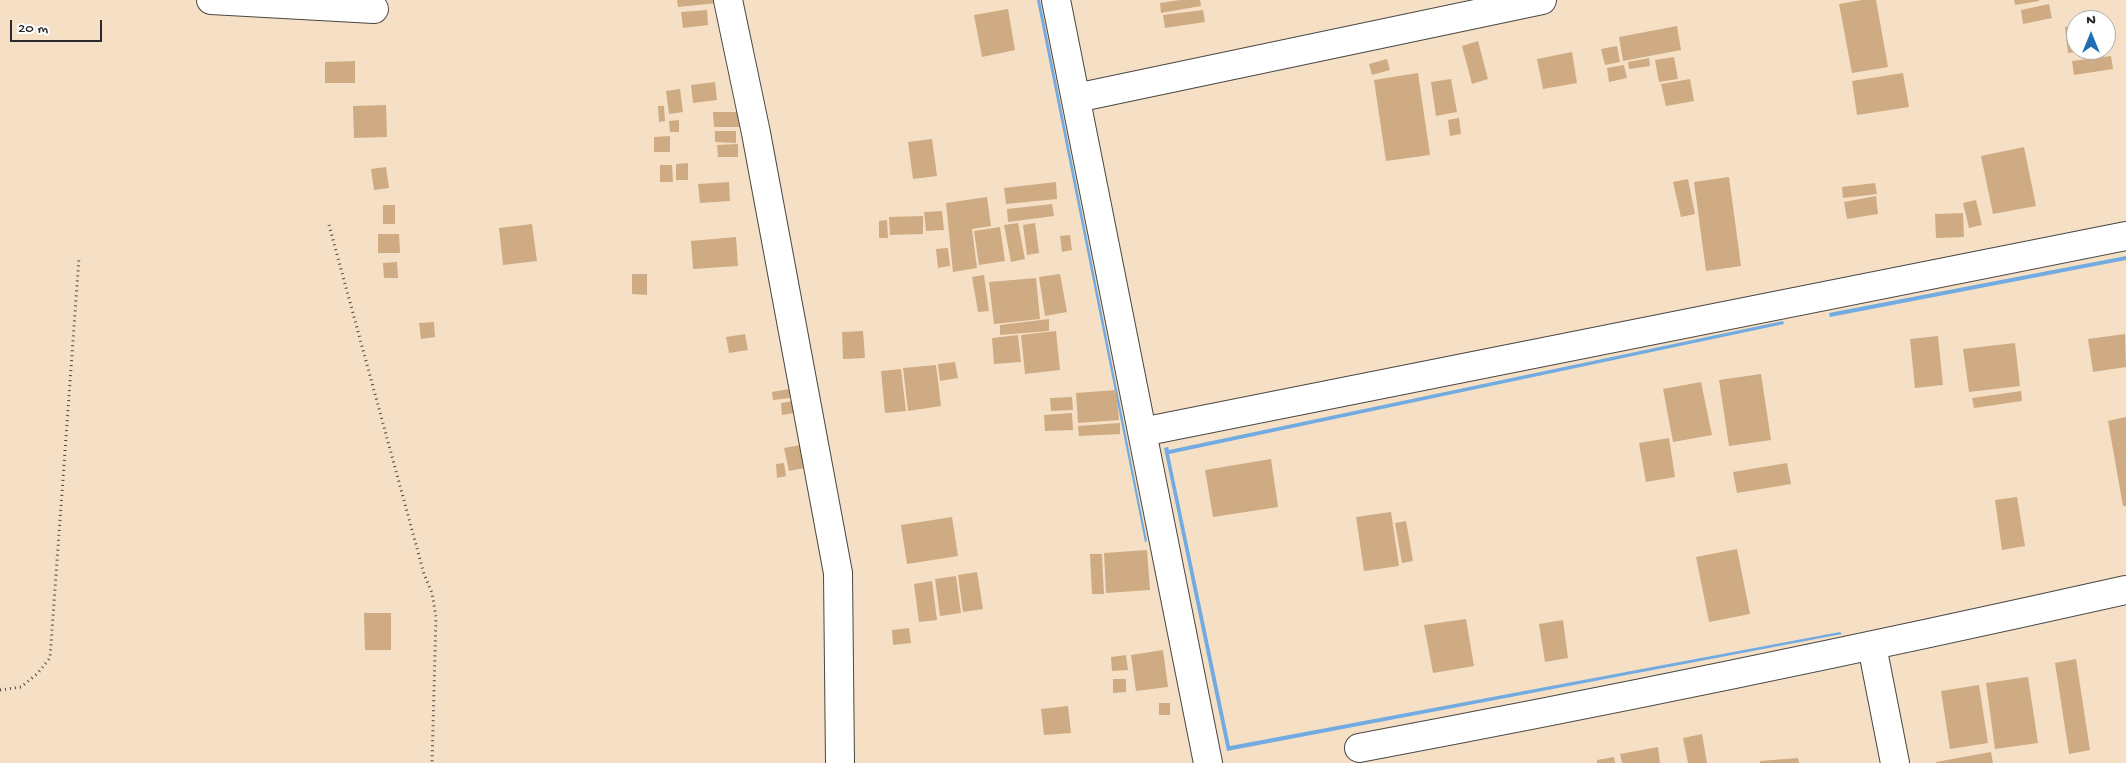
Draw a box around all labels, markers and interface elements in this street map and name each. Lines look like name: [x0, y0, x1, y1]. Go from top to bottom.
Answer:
scale bar: [12, 10, 105, 42]
north arrow: [2066, 10, 2116, 60]
text: N: [2086, 12, 2096, 29]
text: 20 m: [18, 20, 48, 38]

